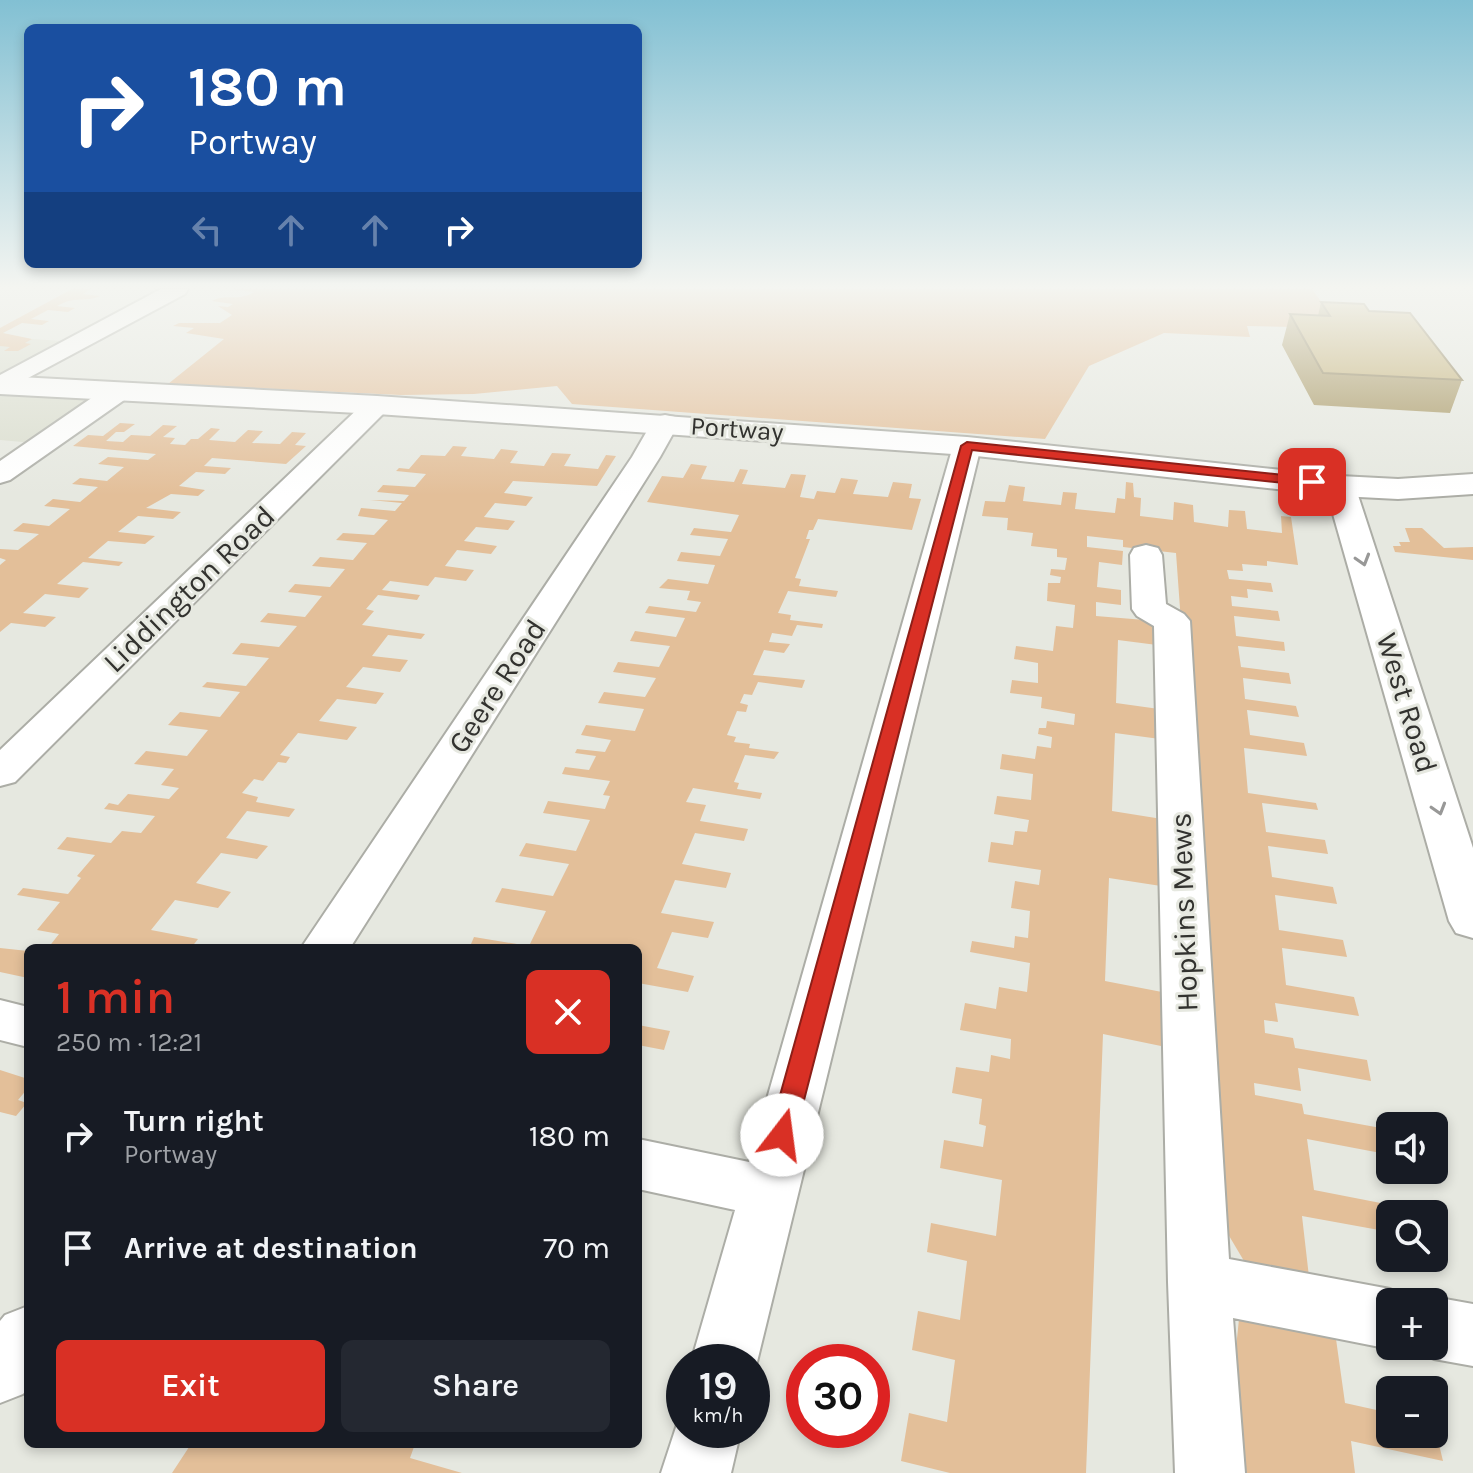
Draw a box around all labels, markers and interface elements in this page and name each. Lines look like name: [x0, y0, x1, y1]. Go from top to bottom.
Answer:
text: 180 m: [188, 54, 347, 119]
icon: right: [56, 56, 160, 160]
text: Portway: [188, 121, 317, 163]
icon: left: [185, 208, 229, 252]
icon: ahead: [269, 208, 313, 252]
icon: ahead: [353, 208, 397, 252]
icon: right: [437, 208, 481, 252]
street label: Portway: [690, 410, 784, 448]
pin: [1278, 448, 1346, 516]
icon: arrive: [1290, 460, 1334, 504]
street label: Liddington Road: [96, 498, 282, 680]
one-way arrow: [1354, 553, 1370, 567]
street label: Geere Road: [440, 612, 554, 760]
street label: West Road: [1369, 629, 1445, 777]
one-way arrow: [1430, 801, 1446, 815]
street label: Hopkins Mews: [1163, 812, 1205, 1012]
text: 1 min: [56, 969, 175, 1025]
button: close: [526, 970, 610, 1054]
text: 250 m · 12:21: [56, 1027, 202, 1058]
position arrow: [740, 1093, 824, 1177]
text: Turn right: [124, 1103, 264, 1139]
map controls: [1376, 1112, 1448, 1448]
button: sound: [1376, 1112, 1448, 1184]
icon: right: [56, 1114, 100, 1158]
text: 180 m: [529, 1118, 610, 1154]
text: Portway: [124, 1139, 217, 1170]
button: search: [1376, 1200, 1448, 1272]
icon: arrive: [56, 1226, 100, 1270]
text: Arrive at destination: [124, 1230, 418, 1266]
text: 70 m: [543, 1230, 610, 1266]
button: +: [1376, 1288, 1448, 1360]
button: Exit: [56, 1340, 325, 1432]
button: Share: [341, 1340, 610, 1432]
speed limit sign: 30: [786, 1344, 890, 1448]
text: 19: [699, 1362, 737, 1409]
button: −: [1376, 1376, 1448, 1448]
text: km/h: [693, 1404, 743, 1427]

